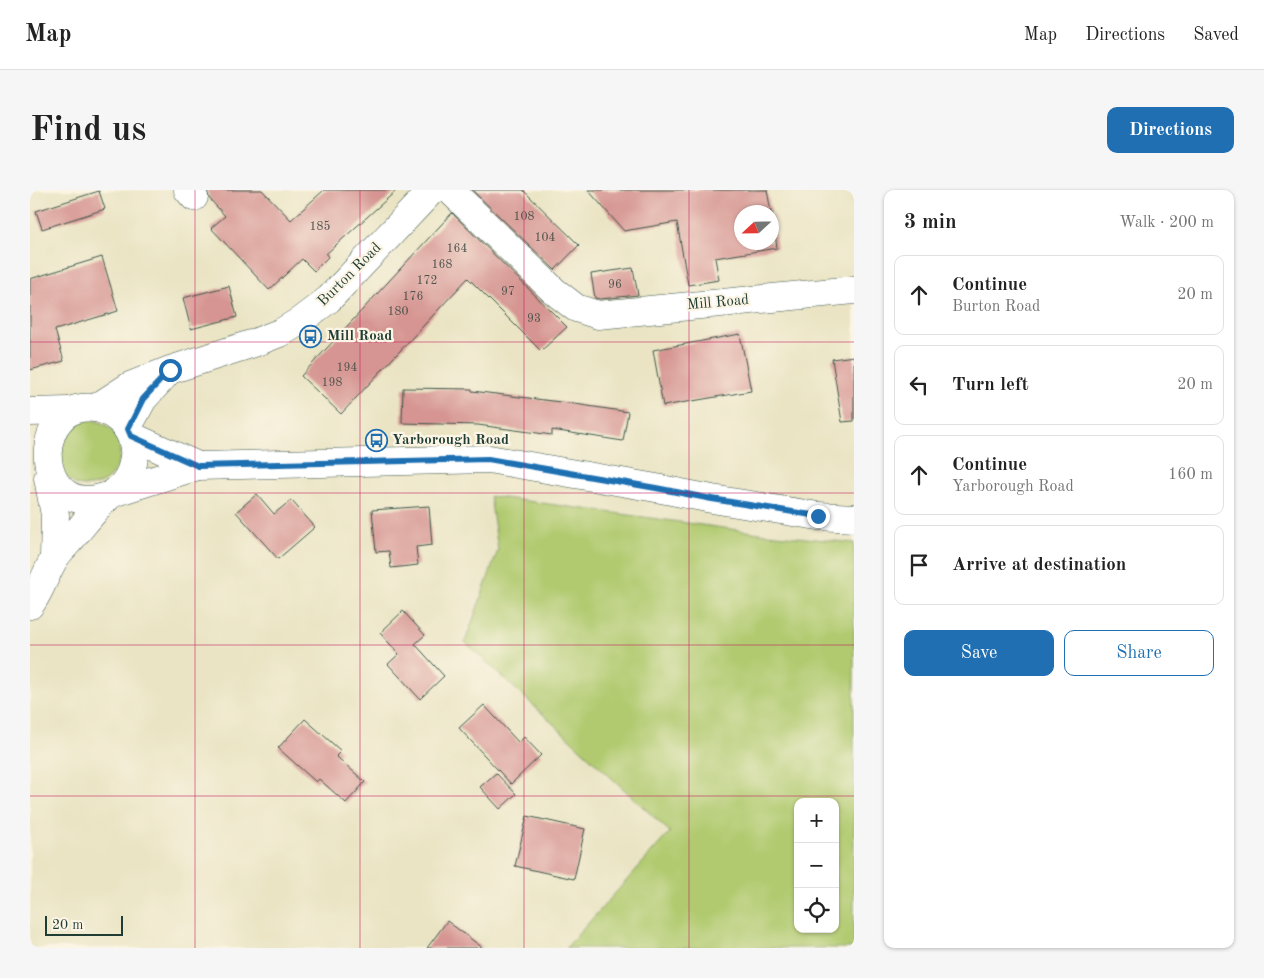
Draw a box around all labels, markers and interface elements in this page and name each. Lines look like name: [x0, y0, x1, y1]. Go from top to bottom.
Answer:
text: Map: [25, 23, 72, 47]
text: Map: [1024, 26, 1057, 44]
text: Directions: [1085, 26, 1165, 44]
text: Saved: [1193, 26, 1239, 44]
button: Directions: [1107, 107, 1234, 153]
text: Find us: [30, 113, 146, 148]
north arrow: [734, 205, 779, 250]
house number: 108: [514, 211, 534, 223]
text: 3 min: [904, 212, 957, 233]
text: Walk · 200 m: [1119, 215, 1214, 231]
house number: 185: [310, 220, 330, 233]
house number: 104: [535, 232, 555, 244]
street label: Burton Road: [315, 240, 385, 310]
house number: 164: [447, 243, 467, 255]
house number: 168: [432, 259, 452, 271]
house number: 172: [417, 275, 437, 287]
text: Continue: [952, 276, 1027, 295]
house number: 96: [608, 279, 622, 291]
icon: ahead: [905, 281, 933, 309]
house number: 97: [501, 286, 515, 298]
text: 20 m: [1177, 287, 1213, 303]
house number: 176: [403, 291, 423, 303]
street label: Mill Road: [686, 293, 750, 313]
text: Burton Road: [952, 299, 1040, 315]
house number: 180: [388, 306, 408, 318]
house number: 93: [527, 313, 541, 325]
bus stop icon: Mill Road: [299, 324, 323, 348]
place label: Mill Road: [327, 329, 392, 344]
route start: [159, 359, 182, 382]
house number: 194: [337, 362, 357, 374]
icon: left: [905, 371, 933, 399]
text: Turn left: [952, 376, 1029, 395]
house number: 198: [322, 377, 342, 389]
text: 20 m: [1177, 377, 1213, 393]
bus stop icon: Yarborough Road: [364, 428, 388, 452]
place label: Yarborough Road: [392, 433, 509, 448]
text: Continue: [952, 456, 1027, 475]
icon: ahead: [905, 461, 933, 489]
text: 160 m: [1168, 467, 1213, 483]
text: Yarborough Road: [952, 479, 1074, 495]
route end: [807, 505, 830, 528]
icon: arrive: [905, 551, 933, 579]
text: Arrive at destination: [952, 556, 1126, 575]
button: Save: [904, 630, 1054, 676]
button: Share: [1064, 630, 1214, 676]
map controls: [794, 798, 839, 933]
button: +: [794, 798, 839, 843]
button: −: [794, 843, 839, 888]
button: locate: [794, 888, 839, 933]
scale bar: [45, 913, 122, 936]
text: 20 m: [52, 918, 83, 932]

